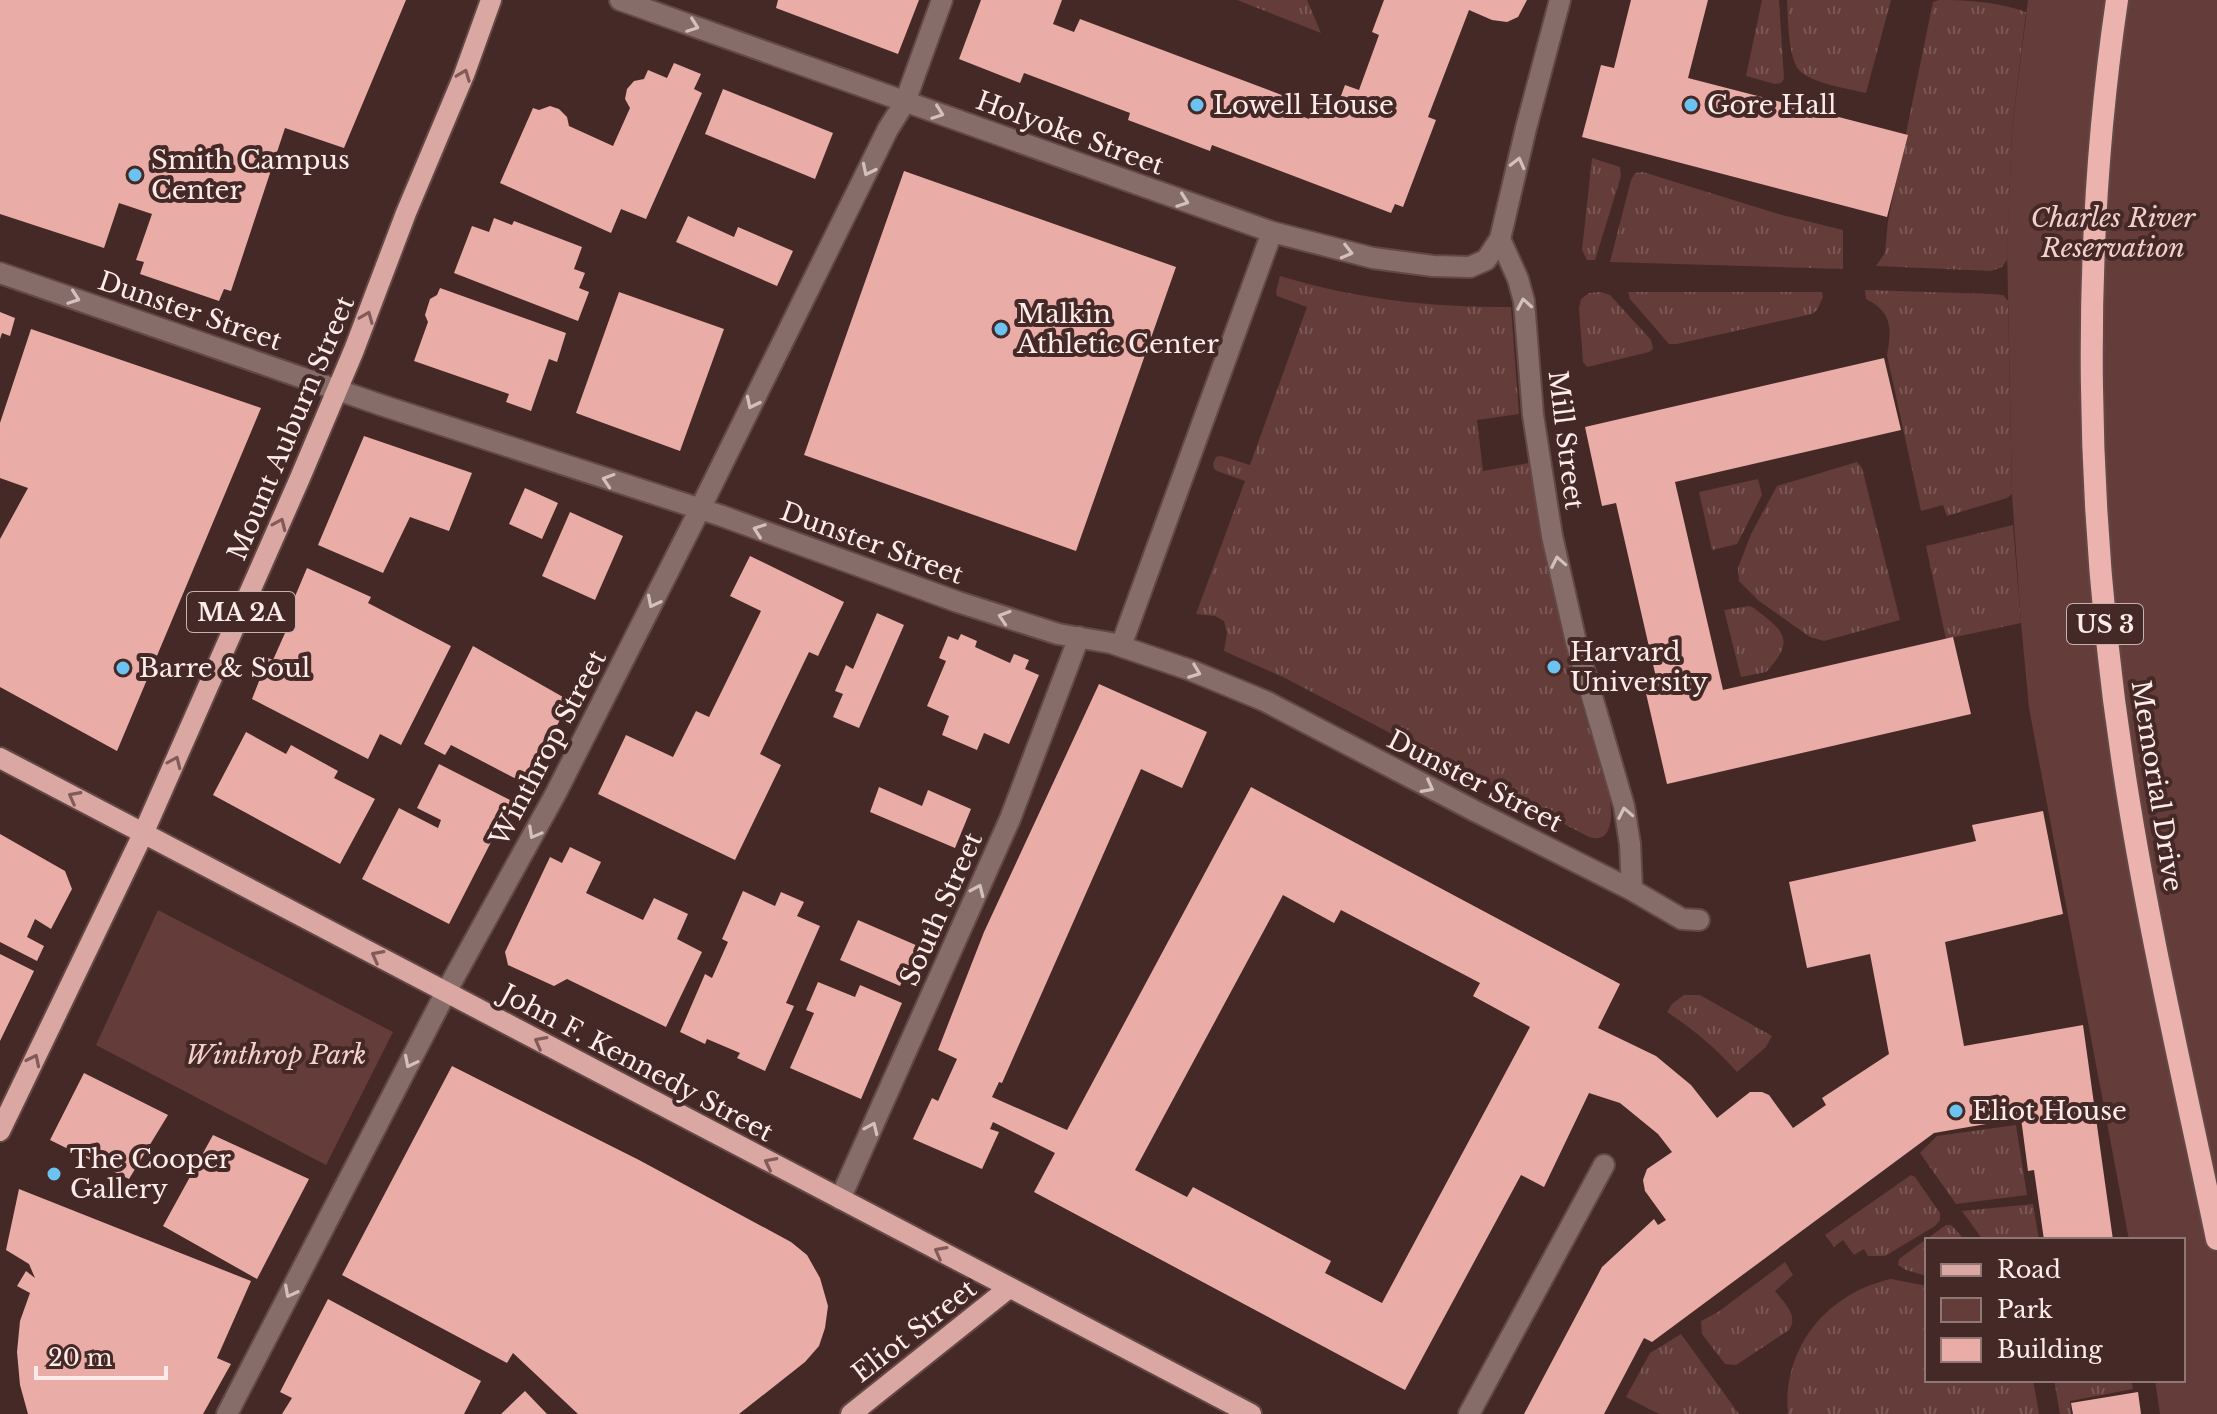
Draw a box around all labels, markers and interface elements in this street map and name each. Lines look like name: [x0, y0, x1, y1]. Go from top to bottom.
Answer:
one-way arrow: [685, 17, 699, 33]
one-way arrow: [454, 69, 471, 83]
street label: Holyoke Street: [972, 84, 1168, 182]
place label: Lowell House: [1213, 89, 1394, 121]
place label: Gore Hall: [1707, 89, 1836, 121]
marker: Lowell House: [1188, 96, 1206, 114]
marker: Gore Hall: [1682, 96, 1700, 114]
one-way arrow: [930, 104, 944, 120]
place label: Smith Campus Center: [151, 144, 350, 206]
one-way arrow: [1508, 157, 1525, 170]
one-way arrow: [862, 162, 878, 177]
marker: Smith Campus Center: [126, 166, 144, 184]
one-way arrow: [1175, 191, 1189, 207]
park label: Charles River Reservation: [2031, 202, 2196, 264]
one-way arrow: [1340, 243, 1353, 260]
street label: Dunster Street: [94, 265, 286, 357]
one-way arrow: [66, 289, 80, 305]
street label: Mount Auburn Street: [221, 291, 361, 565]
place label: Malkin Athletic Center: [1016, 298, 1219, 360]
one-way arrow: [1516, 298, 1533, 311]
one-way arrow: [357, 311, 374, 325]
marker: Malkin Athletic Center: [992, 320, 1010, 338]
street label: Mill Street: [1542, 369, 1590, 511]
one-way arrow: [747, 395, 762, 410]
one-way arrow: [601, 473, 615, 489]
street label: Dunster Street: [776, 495, 968, 591]
one-way arrow: [270, 518, 286, 533]
one-way arrow: [753, 523, 767, 540]
one-way arrow: [1550, 555, 1567, 569]
road number: MA 2A: [187, 592, 295, 632]
one-way arrow: [647, 594, 663, 609]
road number: US 3: [2067, 604, 2143, 644]
one-way arrow: [998, 610, 1012, 626]
place label: Harvard University: [1570, 636, 1708, 698]
street label: Winthrop Street: [482, 644, 613, 852]
place label: Barre & Soul: [139, 652, 310, 684]
marker: Harvard University: [1545, 658, 1563, 676]
marker: Barre & Soul: [114, 659, 132, 677]
one-way arrow: [1187, 662, 1201, 679]
street label: Memorial Drive: [2125, 678, 2189, 894]
street label: Dunster Street: [1382, 723, 1568, 839]
one-way arrow: [165, 756, 181, 770]
one-way arrow: [1420, 777, 1434, 792]
one-way arrow: [68, 792, 82, 807]
one-way arrow: [1617, 806, 1634, 819]
one-way arrow: [528, 825, 544, 839]
street label: South Street: [893, 827, 989, 991]
one-way arrow: [968, 884, 984, 899]
one-way arrow: [371, 950, 386, 965]
street label: John F. Kennedy Street: [493, 976, 779, 1149]
one-way arrow: [534, 1036, 549, 1051]
park label: Winthrop Park: [186, 1039, 366, 1071]
one-way arrow: [405, 1053, 420, 1068]
one-way arrow: [24, 1054, 40, 1069]
place label: Eliot House: [1972, 1095, 2127, 1127]
marker: Eliot House: [1947, 1102, 1965, 1120]
one-way arrow: [862, 1121, 878, 1136]
place label: The Cooper Gallery: [70, 1143, 232, 1205]
one-way arrow: [764, 1157, 779, 1172]
marker: The Cooper Gallery: [45, 1165, 63, 1183]
legend: [1925, 1238, 2185, 1382]
one-way arrow: [934, 1246, 949, 1261]
text: Road: [1997, 1255, 2061, 1284]
street label: Eliot Street: [846, 1273, 983, 1389]
one-way arrow: [285, 1284, 300, 1299]
text: Park: [1997, 1295, 2053, 1324]
scale bar: [36, 1330, 166, 1380]
text: Building: [1997, 1335, 2103, 1364]
text: 20 m: [48, 1343, 113, 1372]

